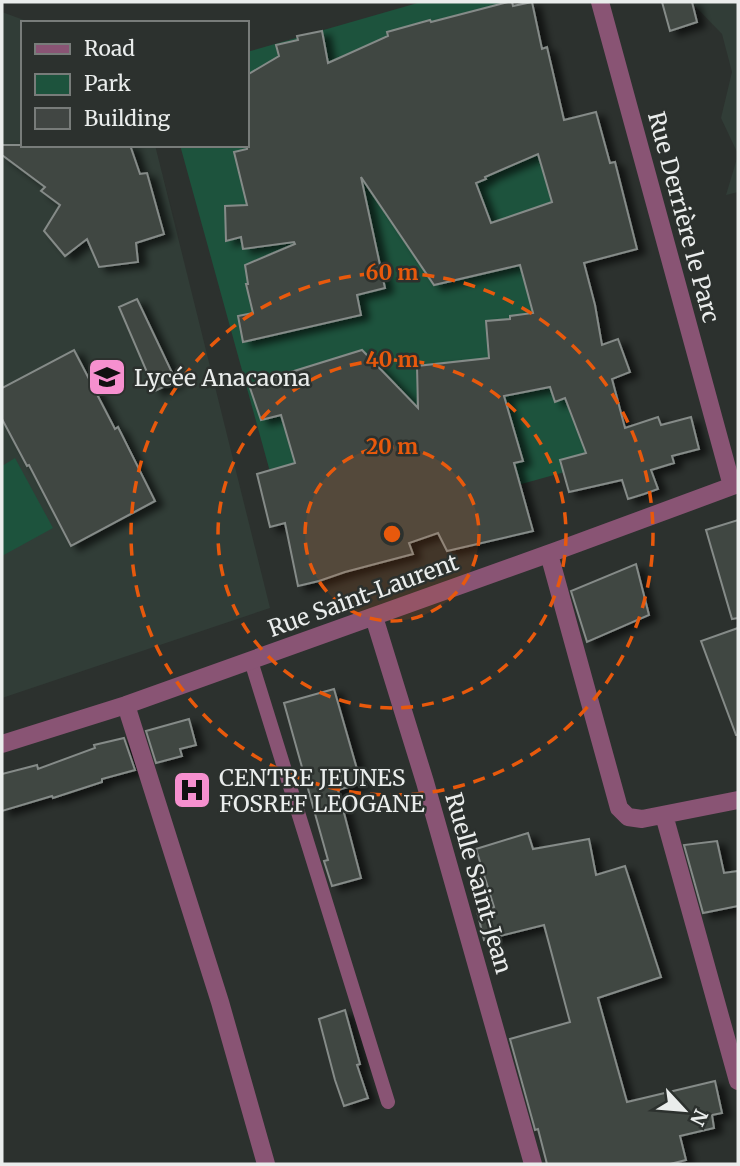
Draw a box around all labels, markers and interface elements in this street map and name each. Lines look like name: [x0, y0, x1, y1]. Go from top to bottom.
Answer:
legend: [21, 21, 248, 147]
text: Road: [84, 35, 135, 62]
text: Park: [84, 70, 131, 97]
text: Building: [84, 105, 171, 132]
street label: Rue Derrière le Parc: [642, 108, 726, 326]
text: 60 m: [366, 259, 418, 286]
text: 40 m: [365, 346, 419, 373]
school or university icon: Lycée Anacaona: [86, 356, 128, 398]
place label: Lycée Anacaona: [134, 363, 310, 392]
text: 20 m: [366, 433, 418, 460]
centre of rings: [380, 522, 404, 546]
street label: Rue Saint-Laurent: [264, 547, 462, 643]
place label: CENTRE JEUNES FOSREF LEOGANE: [219, 763, 425, 818]
hospital icon: CENTRE JEUNES FOSREF LEOGANE: [171, 769, 213, 811]
street label: Ruelle Saint-Jean: [439, 789, 519, 977]
north arrow: [649, 1075, 719, 1145]
text: N: [685, 1105, 713, 1129]

